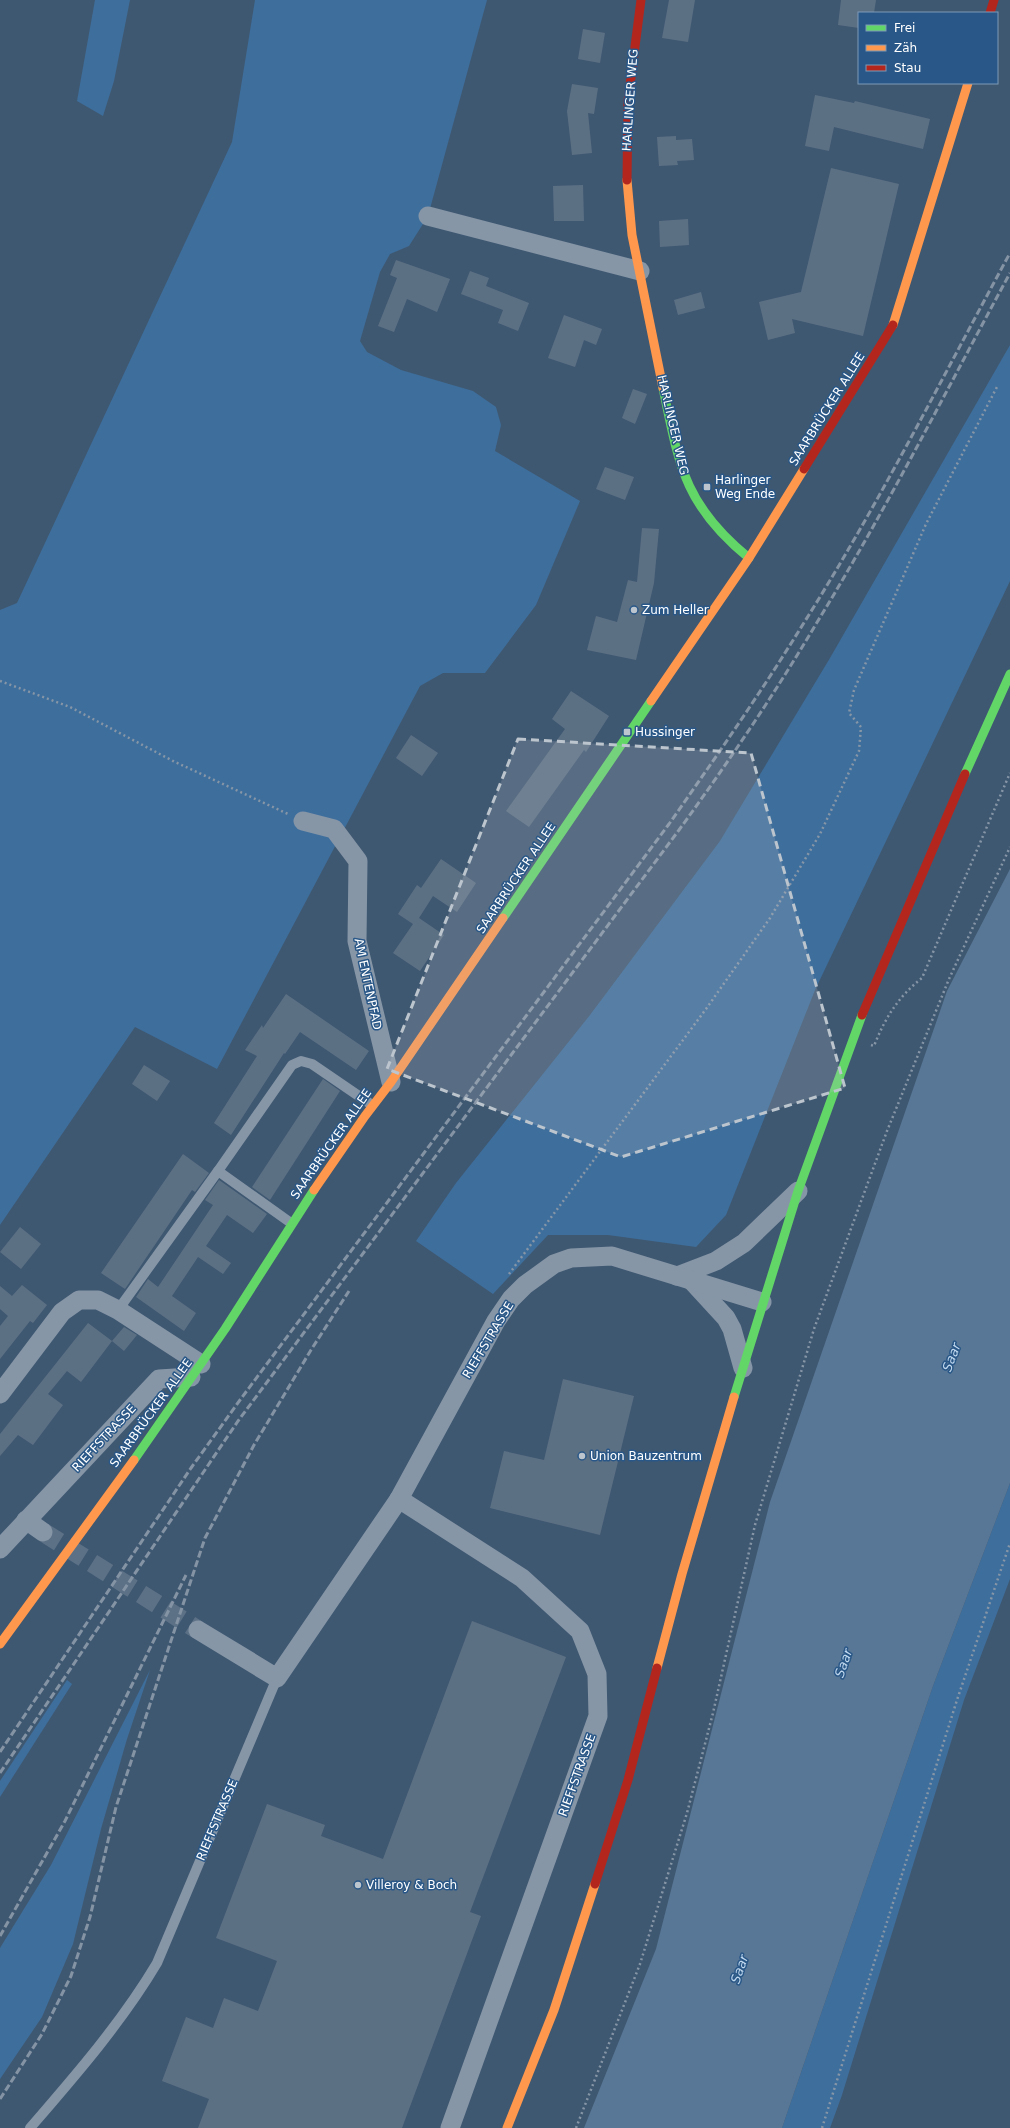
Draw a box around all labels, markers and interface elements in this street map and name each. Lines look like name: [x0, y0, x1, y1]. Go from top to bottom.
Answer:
legend: [858, 12, 998, 84]
text: Frei: [894, 21, 915, 35]
text: Zäh: [894, 41, 917, 55]
street label: HARLINGER WEG: [619, 48, 641, 152]
text: Stau: [894, 61, 921, 75]
street label: SAARBRÜCKER ALLEE: [785, 349, 868, 468]
street label: HARLINGER WEG: [655, 373, 691, 477]
place label: Harlinger Weg Ende: [715, 473, 775, 501]
marker: Harlinger Weg Ende: [702, 482, 712, 492]
place label: Zum Heller: [642, 603, 709, 617]
marker: Zum Heller: [629, 605, 639, 615]
place label: Hussinger: [635, 725, 695, 739]
marker: Hussinger: [622, 727, 632, 737]
street label: SAARBRÜCKER ALLEE: [472, 819, 558, 936]
street label: AM ENTENPFAD: [351, 937, 385, 1031]
street label: SAARBRÜCKER ALLEE: [286, 1085, 374, 1202]
street label: RIEFFSTRASSE: [460, 1299, 516, 1381]
water label: Saar: [939, 1339, 964, 1374]
street label: SAARBRÜCKER ALLEE: [105, 1355, 195, 1470]
street label: RIEFFSTRASSE: [69, 1401, 139, 1475]
place label: Union Bauzentrum: [590, 1449, 702, 1463]
marker: Union Bauzentrum: [577, 1451, 587, 1461]
water label: Saar: [832, 1645, 856, 1680]
street label: RIEFFSTRASSE: [556, 1732, 598, 1818]
street label: RIEFFSTRASSE: [194, 1777, 240, 1863]
place label: Villeroy & Boch: [366, 1878, 457, 1892]
marker: Villeroy & Boch: [353, 1880, 363, 1890]
water label: Saar: [728, 1951, 752, 1986]

